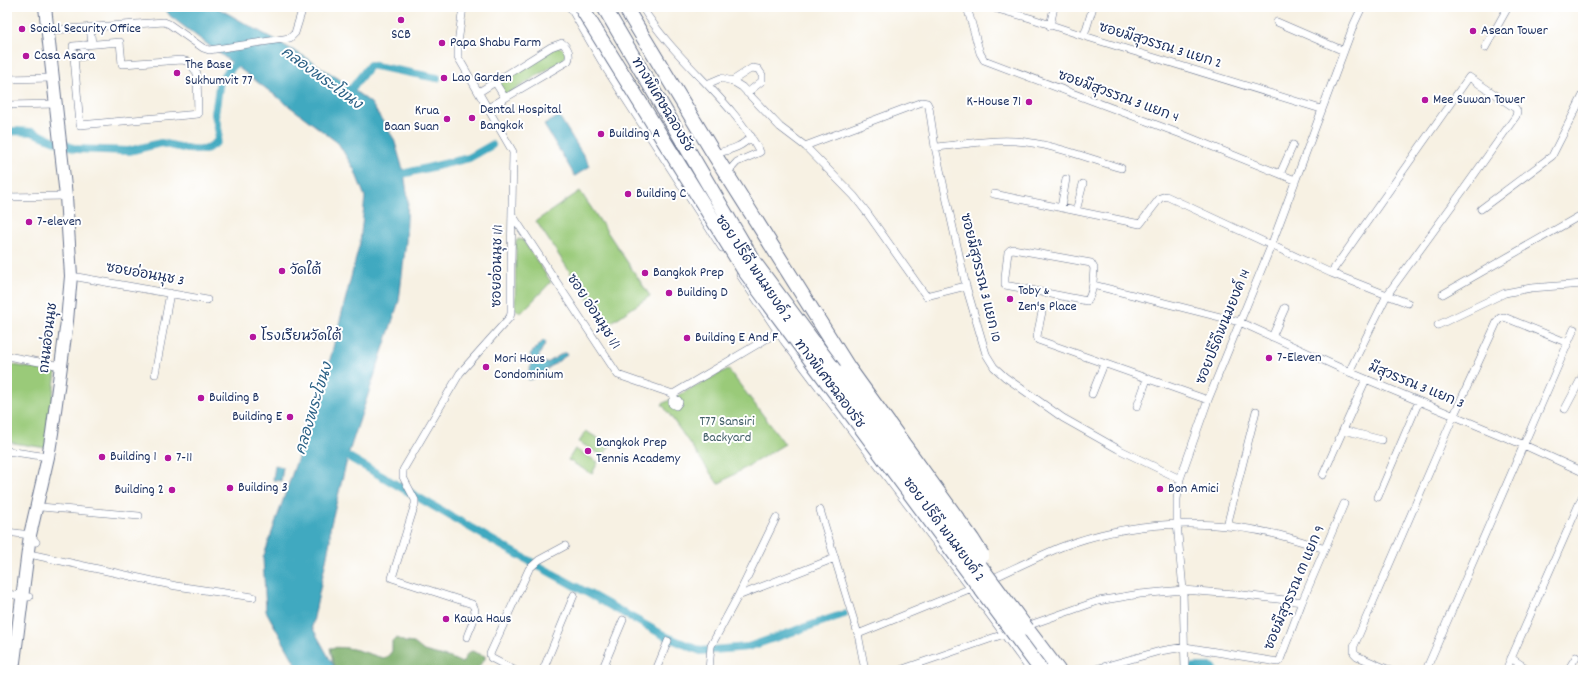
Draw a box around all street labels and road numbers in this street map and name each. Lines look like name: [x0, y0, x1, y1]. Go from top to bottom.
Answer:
street label: ซอยมีสุวรรณ 3 แยก 2: [1096, 18, 1224, 74]
street label: ทางพิเศษฉลองรัช: [626, 54, 698, 156]
street label: ซอยมีสุวรรณ 3 แยก 4: [1055, 66, 1181, 128]
street label: ซอย ปรีดี พนมยงค์ 2: [709, 211, 797, 327]
street label: ซอยมีสุวรรณ 3 แยก 10: [954, 211, 1006, 345]
street label: ซอยอ่อนนุช 1/1: [487, 224, 509, 308]
street label: ซอยอ่อนนุช 3: [104, 258, 186, 292]
street label: ซอยปรีดีพนมยงค์ 14: [1191, 266, 1256, 388]
street label: ซอย อ่อนนุช 1/1: [561, 270, 625, 354]
street label: ถนนอ่อนนุช: [35, 302, 63, 374]
street label: ทางพิเศษฉลองรัช: [789, 335, 869, 433]
street label: มีสุวรรณ 3 แยก 3: [1365, 358, 1467, 414]
street label: ซอย ปรีดี พนมยงค์ 2: [897, 473, 990, 586]
street label: ซอยมีสุวรรณ ๓ แยก 9: [1260, 523, 1330, 653]

